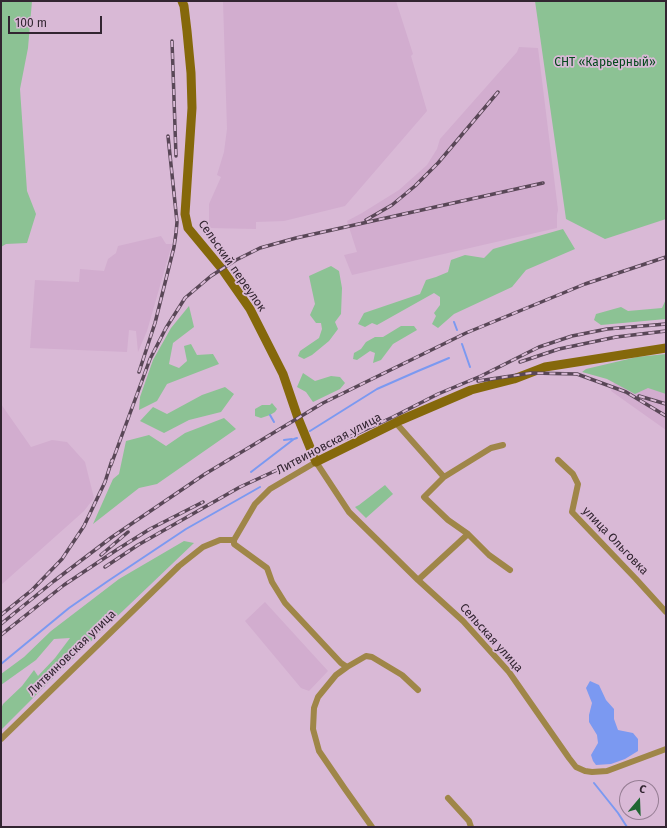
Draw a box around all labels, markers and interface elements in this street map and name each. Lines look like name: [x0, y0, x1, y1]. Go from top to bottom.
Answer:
scale bar: [10, 8, 104, 34]
text: 100 m: [15, 16, 47, 30]
park label: СНТ «Карьерный»: [554, 56, 656, 70]
street label: Сельский переулок: [195, 217, 269, 315]
street label: Литвиновская улица: [274, 410, 384, 478]
street label: улица Ольговка: [579, 504, 651, 578]
street label: Сельская улица: [456, 601, 526, 675]
street label: Литвиновская улица: [25, 607, 119, 699]
north arrow: [619, 780, 659, 820]
text: С: [638, 782, 648, 796]

